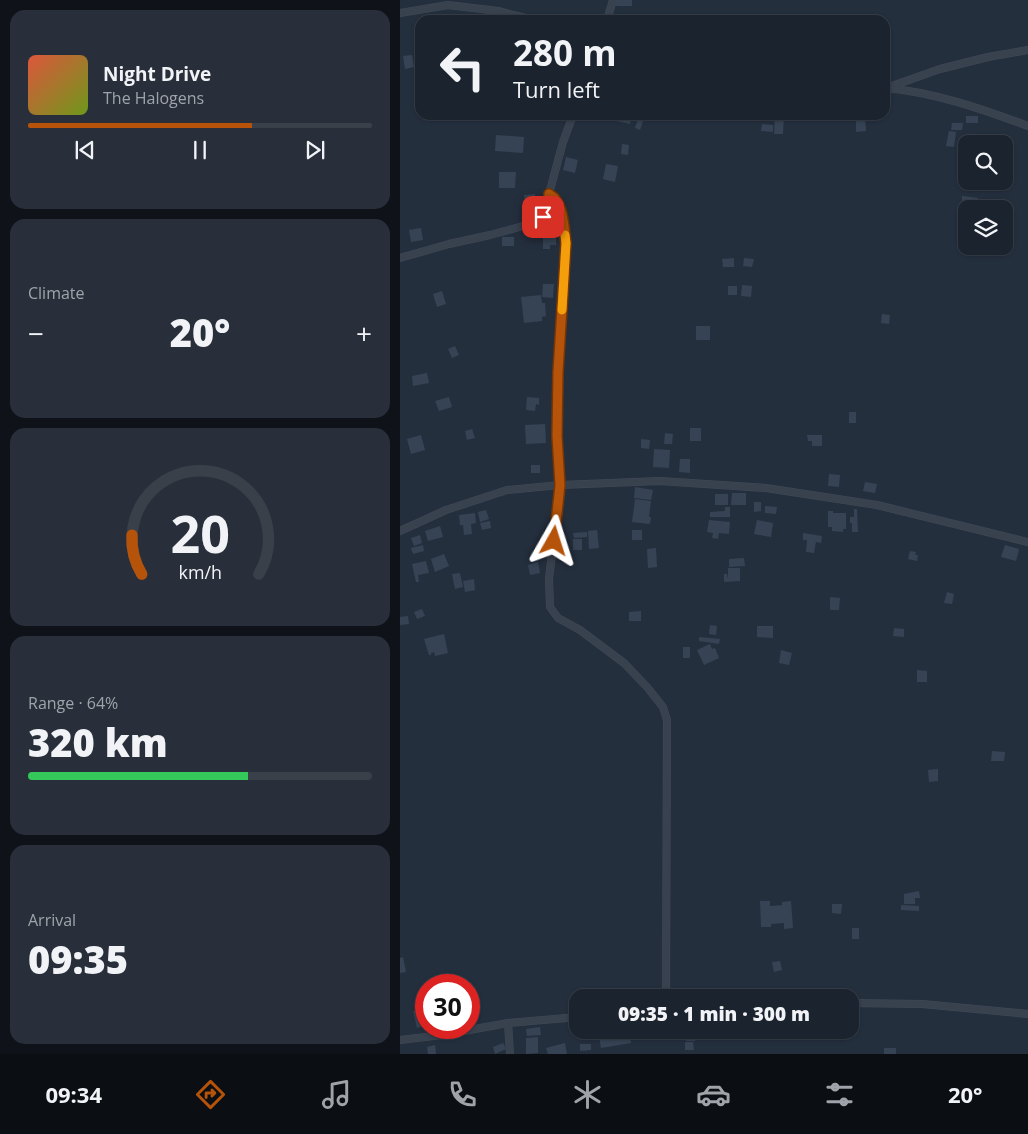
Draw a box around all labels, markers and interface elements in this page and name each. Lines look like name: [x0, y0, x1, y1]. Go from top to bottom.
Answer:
text: 280 m: [513, 29, 617, 76]
icon: left: [430, 35, 495, 100]
text: Night Drive: [103, 61, 211, 87]
text: Turn left: [513, 74, 600, 104]
text: The Halogens: [103, 87, 204, 109]
map controls: [958, 135, 1013, 255]
button: search: [958, 135, 1013, 190]
icon: previous: [71, 136, 99, 164]
icon: pause: [186, 136, 214, 164]
icon: next: [301, 136, 329, 164]
pin: [522, 196, 564, 238]
button: layers: [958, 200, 1013, 255]
icon: arrive: [529, 203, 557, 231]
text: Climate: [28, 282, 85, 304]
text: 20°: [170, 306, 230, 358]
text: −: [28, 314, 44, 352]
text: +: [356, 314, 372, 352]
text: 20: [170, 497, 230, 568]
position arrow: [527, 514, 579, 566]
text: km/h: [178, 560, 222, 584]
text: Range · 64%: [28, 692, 118, 714]
text: 320 km: [28, 716, 168, 768]
text: Arrival: [28, 909, 76, 931]
text: 09:35: [28, 933, 128, 985]
speed limit sign: 30: [415, 974, 480, 1039]
text: 09:35 · 1 min · 300 m: [618, 1001, 810, 1027]
icon: directions: [193, 1077, 228, 1112]
icon: music: [319, 1077, 354, 1112]
icon: phone: [445, 1077, 480, 1112]
icon: climate: [570, 1077, 605, 1112]
icon: car: [696, 1077, 731, 1112]
icon: filters: [822, 1077, 857, 1112]
text: 09:34: [45, 1079, 102, 1109]
text: 20°: [948, 1079, 983, 1109]

